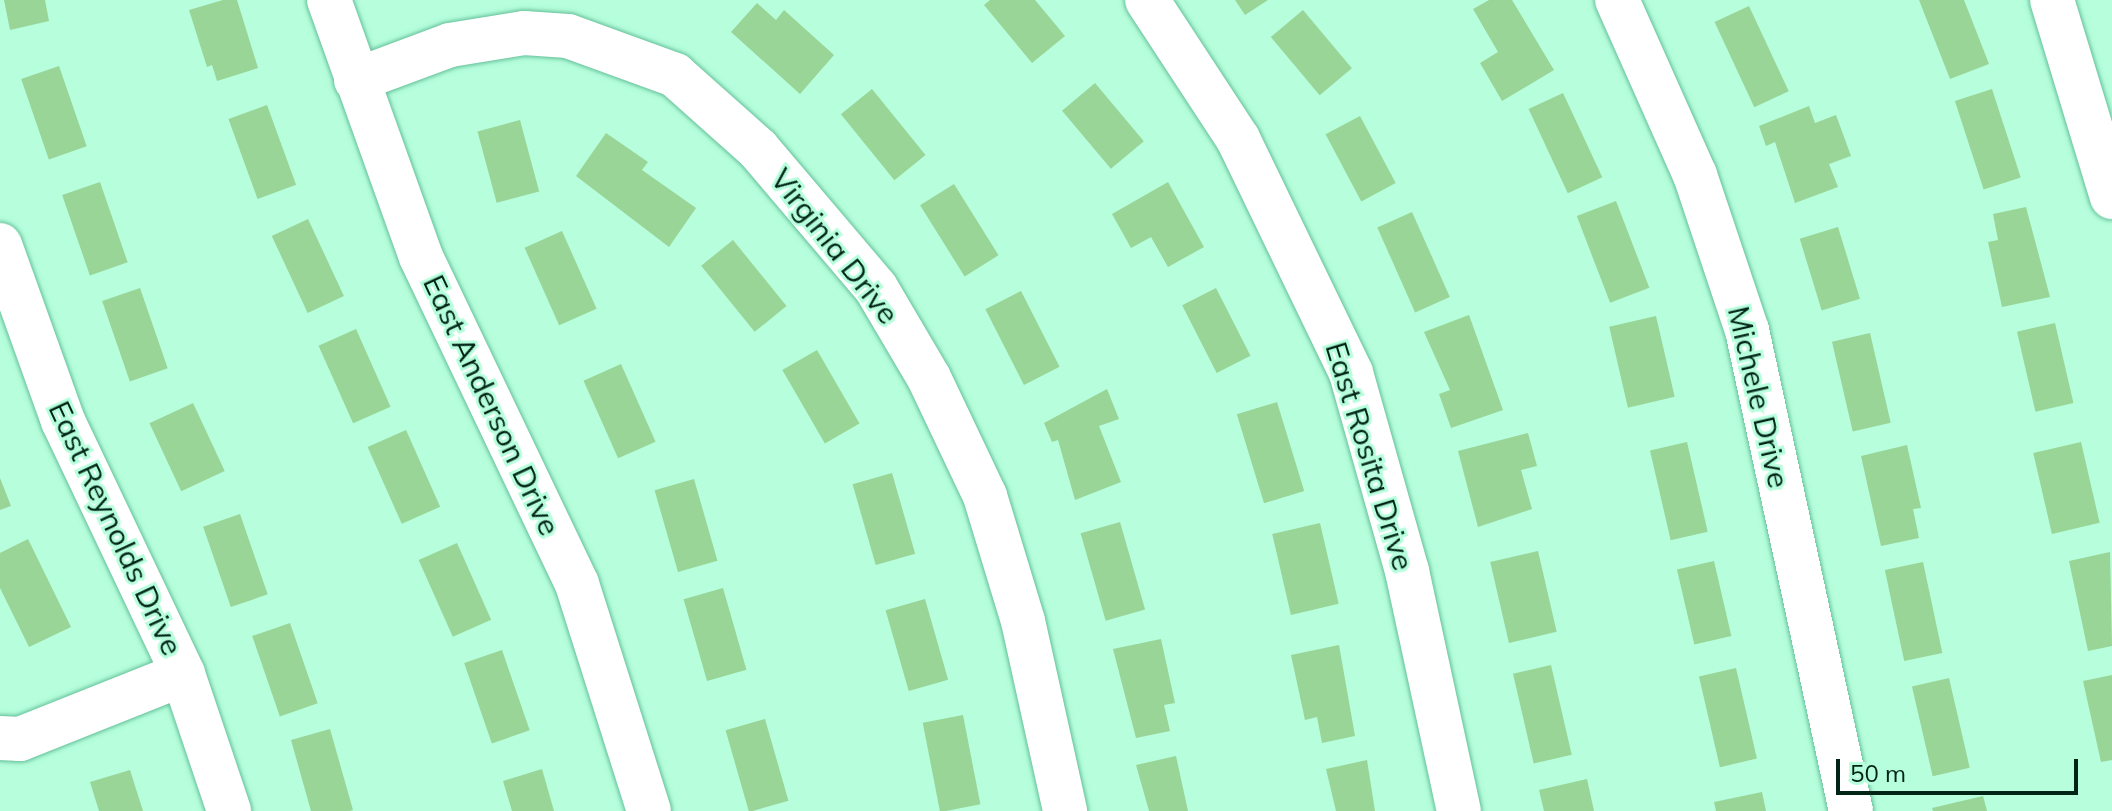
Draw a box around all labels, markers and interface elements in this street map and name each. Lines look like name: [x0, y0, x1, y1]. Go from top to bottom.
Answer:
street label: Virginia Drive: [763, 161, 907, 331]
street label: East Anderson Drive: [416, 269, 568, 541]
street label: Michele Drive: [1721, 303, 1797, 491]
street label: East Rosita Drive: [1318, 337, 1422, 575]
street label: East Reynolds Drive: [41, 395, 191, 661]
scale bar: [1840, 743, 2082, 793]
text: 50 m: [1850, 758, 1906, 788]

